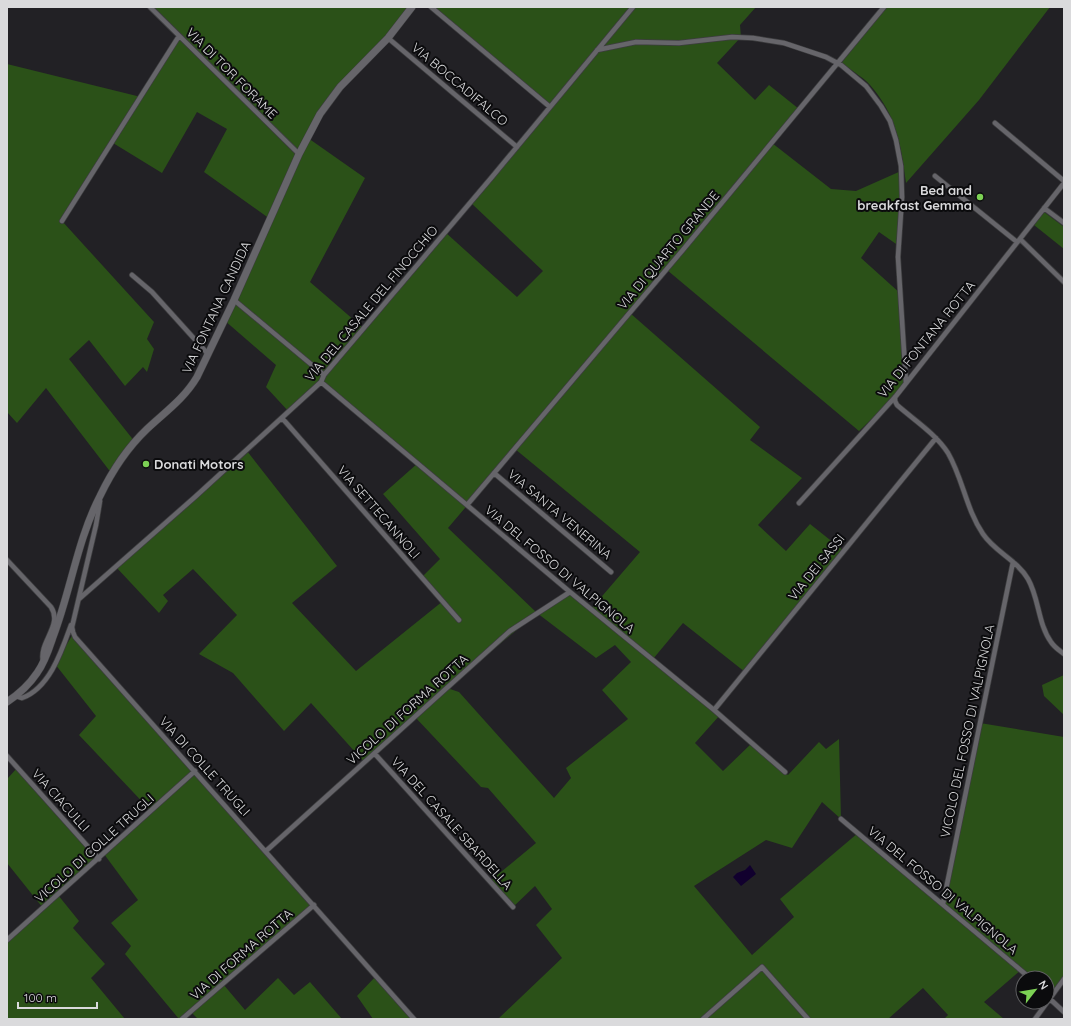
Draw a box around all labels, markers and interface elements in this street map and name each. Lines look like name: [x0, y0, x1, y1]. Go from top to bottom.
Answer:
street label: VIA DI TOR FORAME: [183, 24, 281, 122]
street label: VIA BOCCADIFALCO: [409, 39, 511, 129]
place label: Bed and breakfast Gemma: [857, 182, 972, 213]
street label: VIA DI QUARTO GRANDE: [614, 188, 722, 312]
marker: Bed and breakfast Gemma: [975, 192, 985, 202]
street label: VIA DEL CASALE DEL FINOCCHIO: [301, 222, 441, 384]
street label: VIA FONTANA CANDIDA: [178, 238, 254, 376]
street label: VIA DI FONTANA ROTTA: [874, 277, 978, 401]
place label: Donati Motors: [154, 456, 243, 472]
marker: Donati Motors: [141, 459, 151, 469]
street label: VIA SETTECANNOLI: [334, 462, 424, 562]
street label: VIA SANTA VENERINA: [505, 466, 616, 563]
street label: VIA DEL FOSSO DI VALPIGNOLA: [482, 502, 639, 637]
street label: VIA DEI SASSI: [784, 531, 848, 603]
street label: VICOLO DEL FOSSO DI VALPIGNOLA: [937, 622, 998, 839]
street label: VICOLO DI FORMA ROTTA: [343, 650, 471, 768]
street label: VIA DI COLLE TRUGLI: [156, 713, 254, 819]
street label: VIA DEL CASALE SBARDELLA: [388, 753, 516, 893]
street label: VIA CIACULLI: [29, 765, 93, 835]
street label: VICOLO DI COLLE TRUGLI: [31, 790, 157, 906]
street label: VIA DEL FOSSO DI VALPIGNOLA: [865, 823, 1022, 958]
street label: VIA DI FORMA ROTTA: [186, 905, 296, 1003]
north arrow: [1015, 970, 1055, 1010]
text: N: [1035, 978, 1052, 992]
scale bar: [18, 984, 97, 1010]
text: 100 m: [24, 990, 57, 1005]

